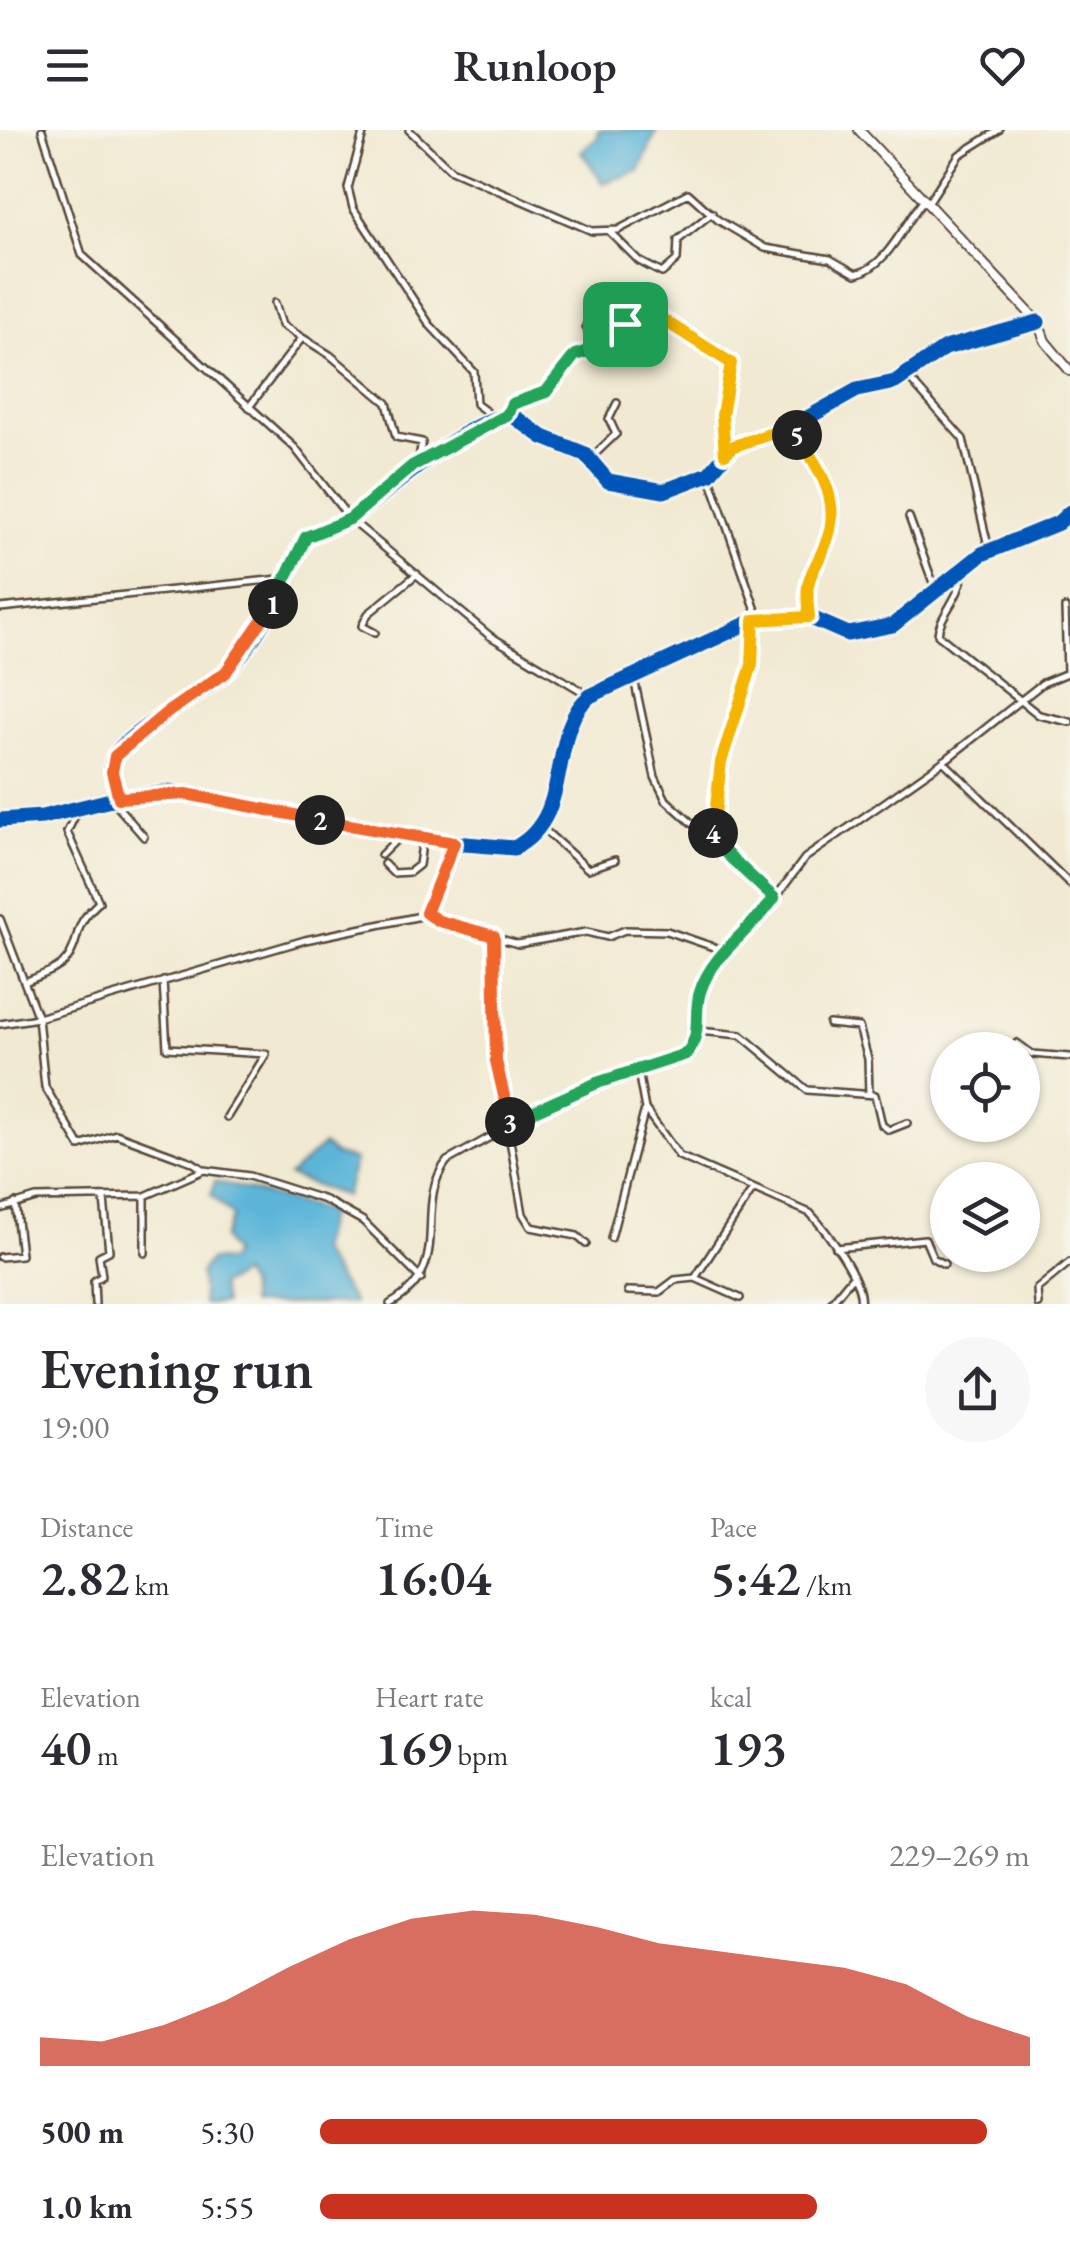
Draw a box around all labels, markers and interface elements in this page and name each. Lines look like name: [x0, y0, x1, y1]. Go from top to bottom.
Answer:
text: Runloop: [453, 36, 617, 94]
icon: menu: [40, 38, 95, 93]
icon: heart: [975, 38, 1030, 93]
pin: [583, 282, 668, 367]
icon: arrive: [598, 297, 653, 352]
pin: 5: [772, 410, 822, 460]
text: 5: [790, 417, 804, 453]
pin: 1: [248, 579, 298, 629]
text: 1: [266, 586, 280, 622]
pin: 2: [295, 795, 345, 845]
text: 2: [313, 802, 327, 838]
pin: 4: [688, 808, 738, 858]
text: 4: [706, 815, 720, 851]
map controls: [930, 1032, 1040, 1272]
button: locate: [930, 1032, 1040, 1142]
pin: 3: [485, 1097, 535, 1147]
text: 3: [503, 1104, 517, 1140]
button: layers: [930, 1162, 1040, 1272]
text: Evening run: [40, 1333, 313, 1404]
button: share: [925, 1337, 1030, 1442]
text: 19:00: [40, 1406, 109, 1448]
text: Distance: [40, 1509, 134, 1545]
text: Time: [375, 1509, 433, 1545]
text: Pace: [710, 1509, 757, 1545]
text: 2.82: [40, 1545, 129, 1610]
text: 16:04: [375, 1545, 491, 1610]
text: 5:42: [710, 1545, 801, 1610]
text: km: [129, 1567, 170, 1603]
text: /km: [801, 1567, 852, 1603]
text: Elevation: [40, 1679, 141, 1715]
text: Heart rate: [375, 1679, 484, 1715]
text: kcal: [710, 1679, 752, 1715]
text: 40: [40, 1715, 91, 1780]
text: 169: [375, 1715, 452, 1780]
text: 193: [710, 1715, 787, 1780]
text: m: [91, 1737, 119, 1773]
text: bpm: [452, 1737, 508, 1773]
text: Elevation: [40, 1834, 155, 1876]
text: 229–269 m: [889, 1834, 1030, 1876]
text: 500 m: [40, 2111, 124, 2153]
text: 5:30: [200, 2111, 254, 2153]
text: 1.0 km: [40, 2186, 133, 2228]
text: 5:55: [200, 2186, 254, 2228]

